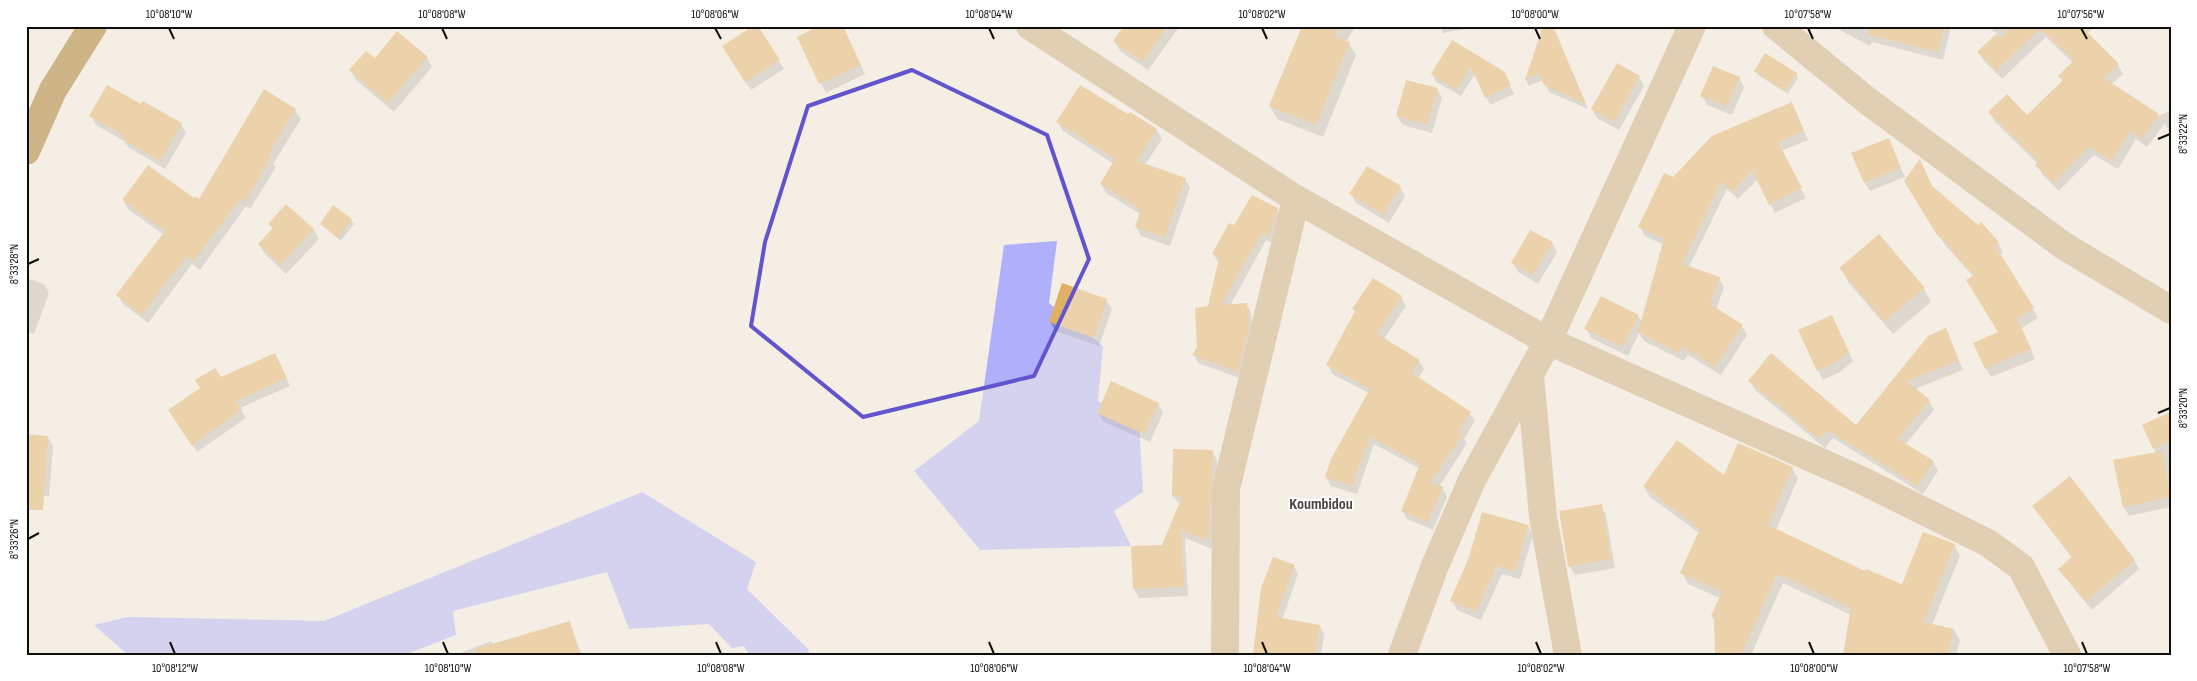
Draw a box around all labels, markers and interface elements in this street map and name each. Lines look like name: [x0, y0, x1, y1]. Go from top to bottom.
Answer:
text: 10°08'10"W: [146, 7, 192, 22]
text: 10°08'08"W: [418, 7, 466, 22]
text: 10°08'06"W: [691, 7, 739, 22]
text: 10°08'04"W: [965, 7, 1013, 22]
text: 10°08'02"W: [1238, 7, 1286, 22]
text: 10°08'00"W: [1511, 7, 1559, 22]
text: 10°07'58"W: [1785, 7, 1832, 22]
text: 10°07'56"W: [2058, 7, 2105, 22]
text: 8°33'22"N: [2176, 114, 2191, 154]
text: 8°33'28"N: [7, 244, 22, 284]
text: 8°33'20"N: [2176, 388, 2191, 428]
district label: Koumbidou: [1289, 495, 1353, 514]
text: 8°33'26"N: [7, 519, 22, 559]
text: 10°08'12"W: [152, 661, 198, 676]
text: 10°08'10"W: [425, 661, 471, 676]
text: 10°08'08"W: [697, 661, 745, 676]
text: 10°08'06"W: [970, 661, 1018, 676]
text: 10°08'04"W: [1243, 661, 1291, 676]
text: 10°08'02"W: [1517, 661, 1565, 676]
text: 10°08'00"W: [1790, 661, 1838, 676]
text: 10°07'58"W: [2064, 661, 2111, 676]

